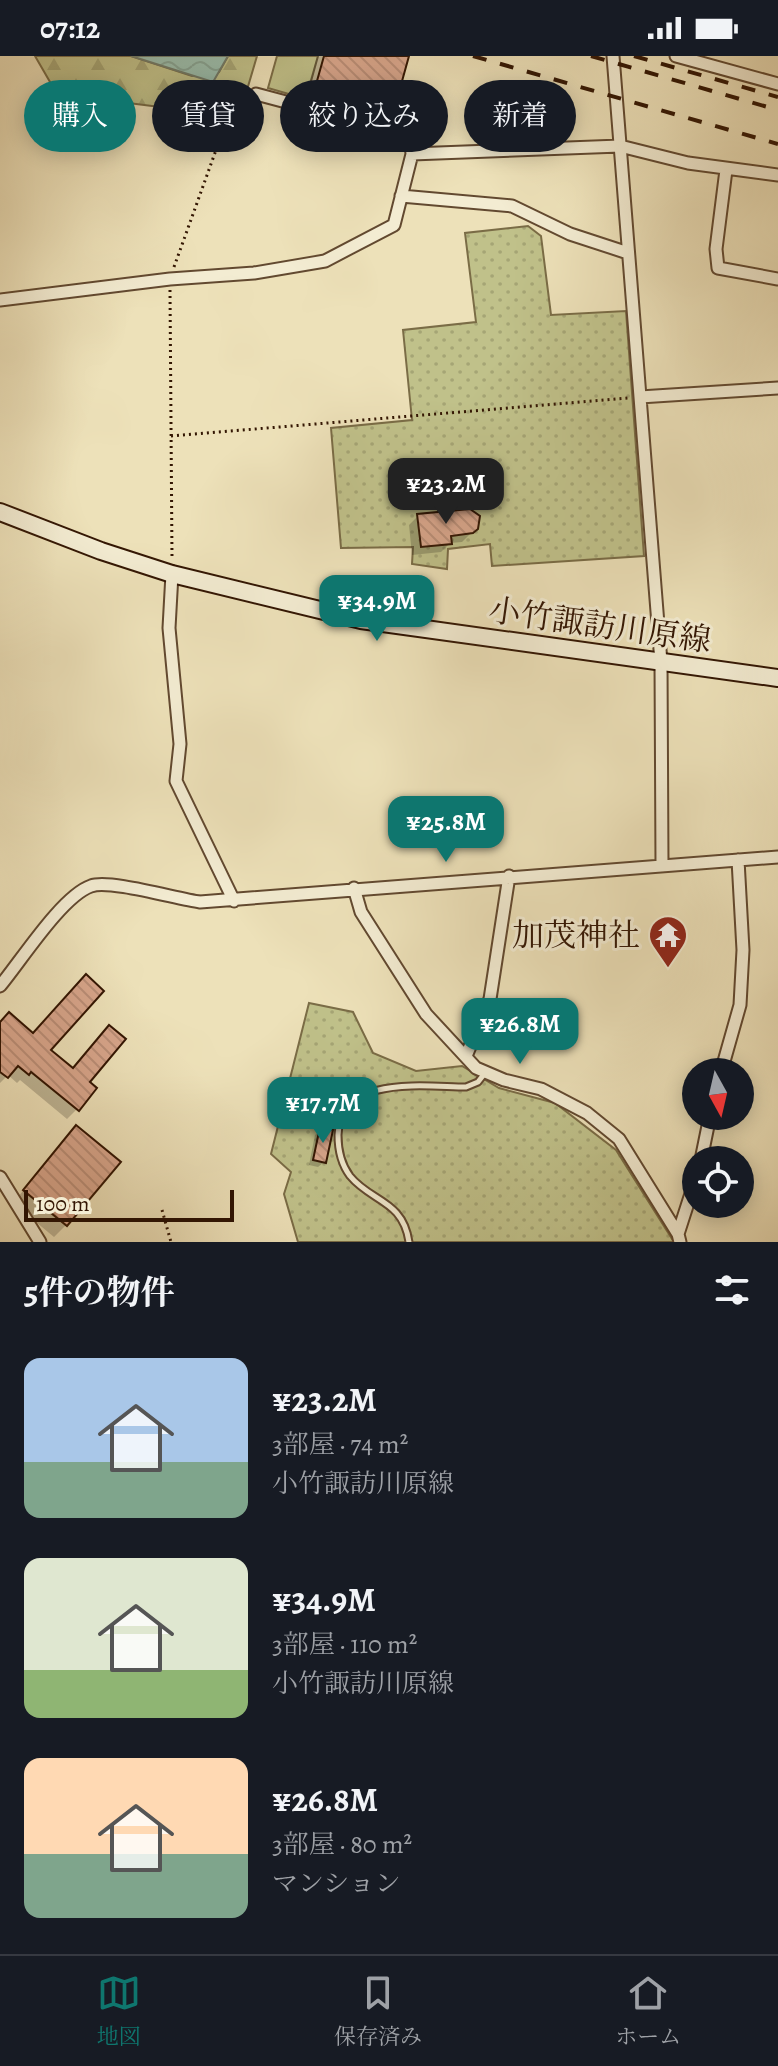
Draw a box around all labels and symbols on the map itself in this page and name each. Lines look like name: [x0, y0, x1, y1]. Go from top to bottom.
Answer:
pin: ¥23.2M: [381, 458, 511, 526]
pin: ¥34.9M: [312, 575, 442, 643]
street label: 小竹諏訪川原線: [486, 588, 714, 662]
pin: ¥25.8M: [381, 796, 511, 864]
place label: 加茂神社: [512, 913, 640, 957]
temple icon: 加茂神社: [647, 914, 689, 969]
pin: ¥26.8M: [455, 998, 585, 1066]
north arrow: [682, 1058, 754, 1130]
pin: ¥17.7M: [258, 1077, 388, 1145]
scale bar: [24, 1186, 234, 1222]

